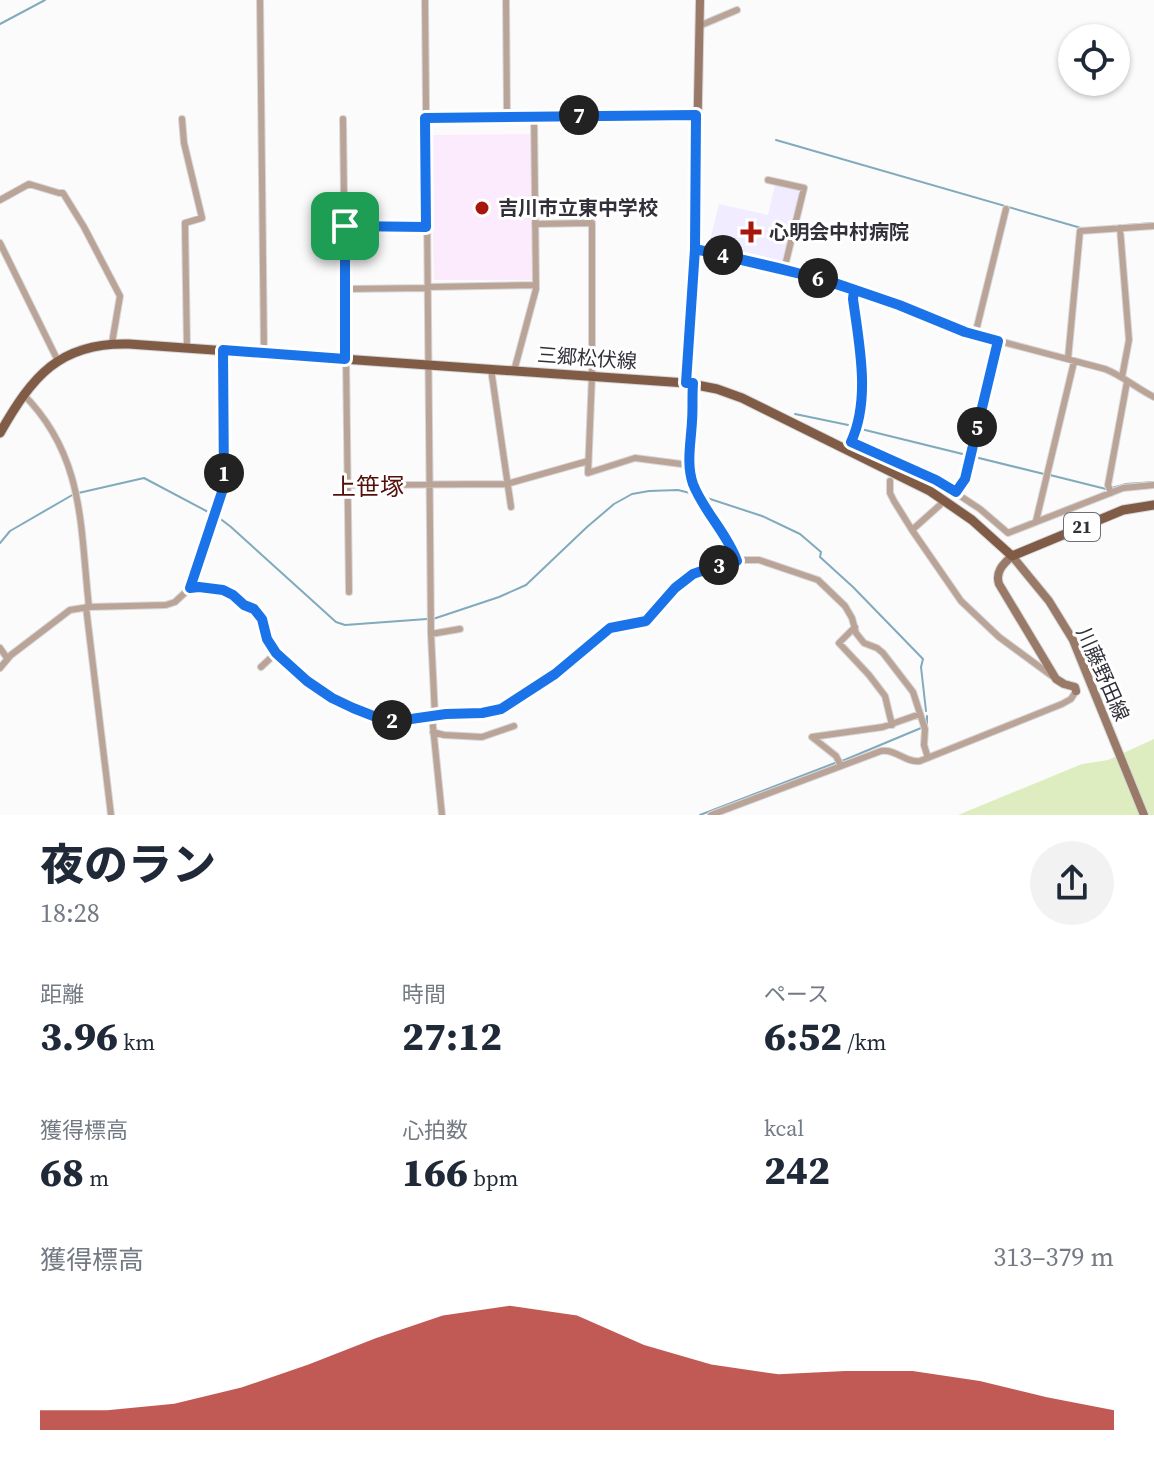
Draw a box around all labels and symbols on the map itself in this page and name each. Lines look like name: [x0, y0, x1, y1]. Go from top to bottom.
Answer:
pin: 7: [559, 95, 599, 135]
pin: [311, 192, 379, 260]
place label: 吉川市立東中学校: [498, 194, 658, 222]
marker: 吉川市立東中学校: [473, 199, 491, 217]
place label: 心明会中村病院: [769, 218, 909, 246]
marker: 心明会中村病院: [740, 221, 762, 243]
pin: 4: [703, 235, 743, 275]
pin: 6: [798, 258, 838, 298]
street label: 三郷松伏線: [536, 341, 638, 375]
pin: 5: [957, 407, 997, 447]
pin: 1: [204, 453, 244, 493]
district label: 上笹塚: [332, 470, 404, 503]
road number: 21: [1064, 513, 1100, 541]
pin: 3: [699, 545, 739, 585]
street label: 川藤野田線: [1070, 623, 1136, 725]
pin: 2: [372, 700, 412, 740]

